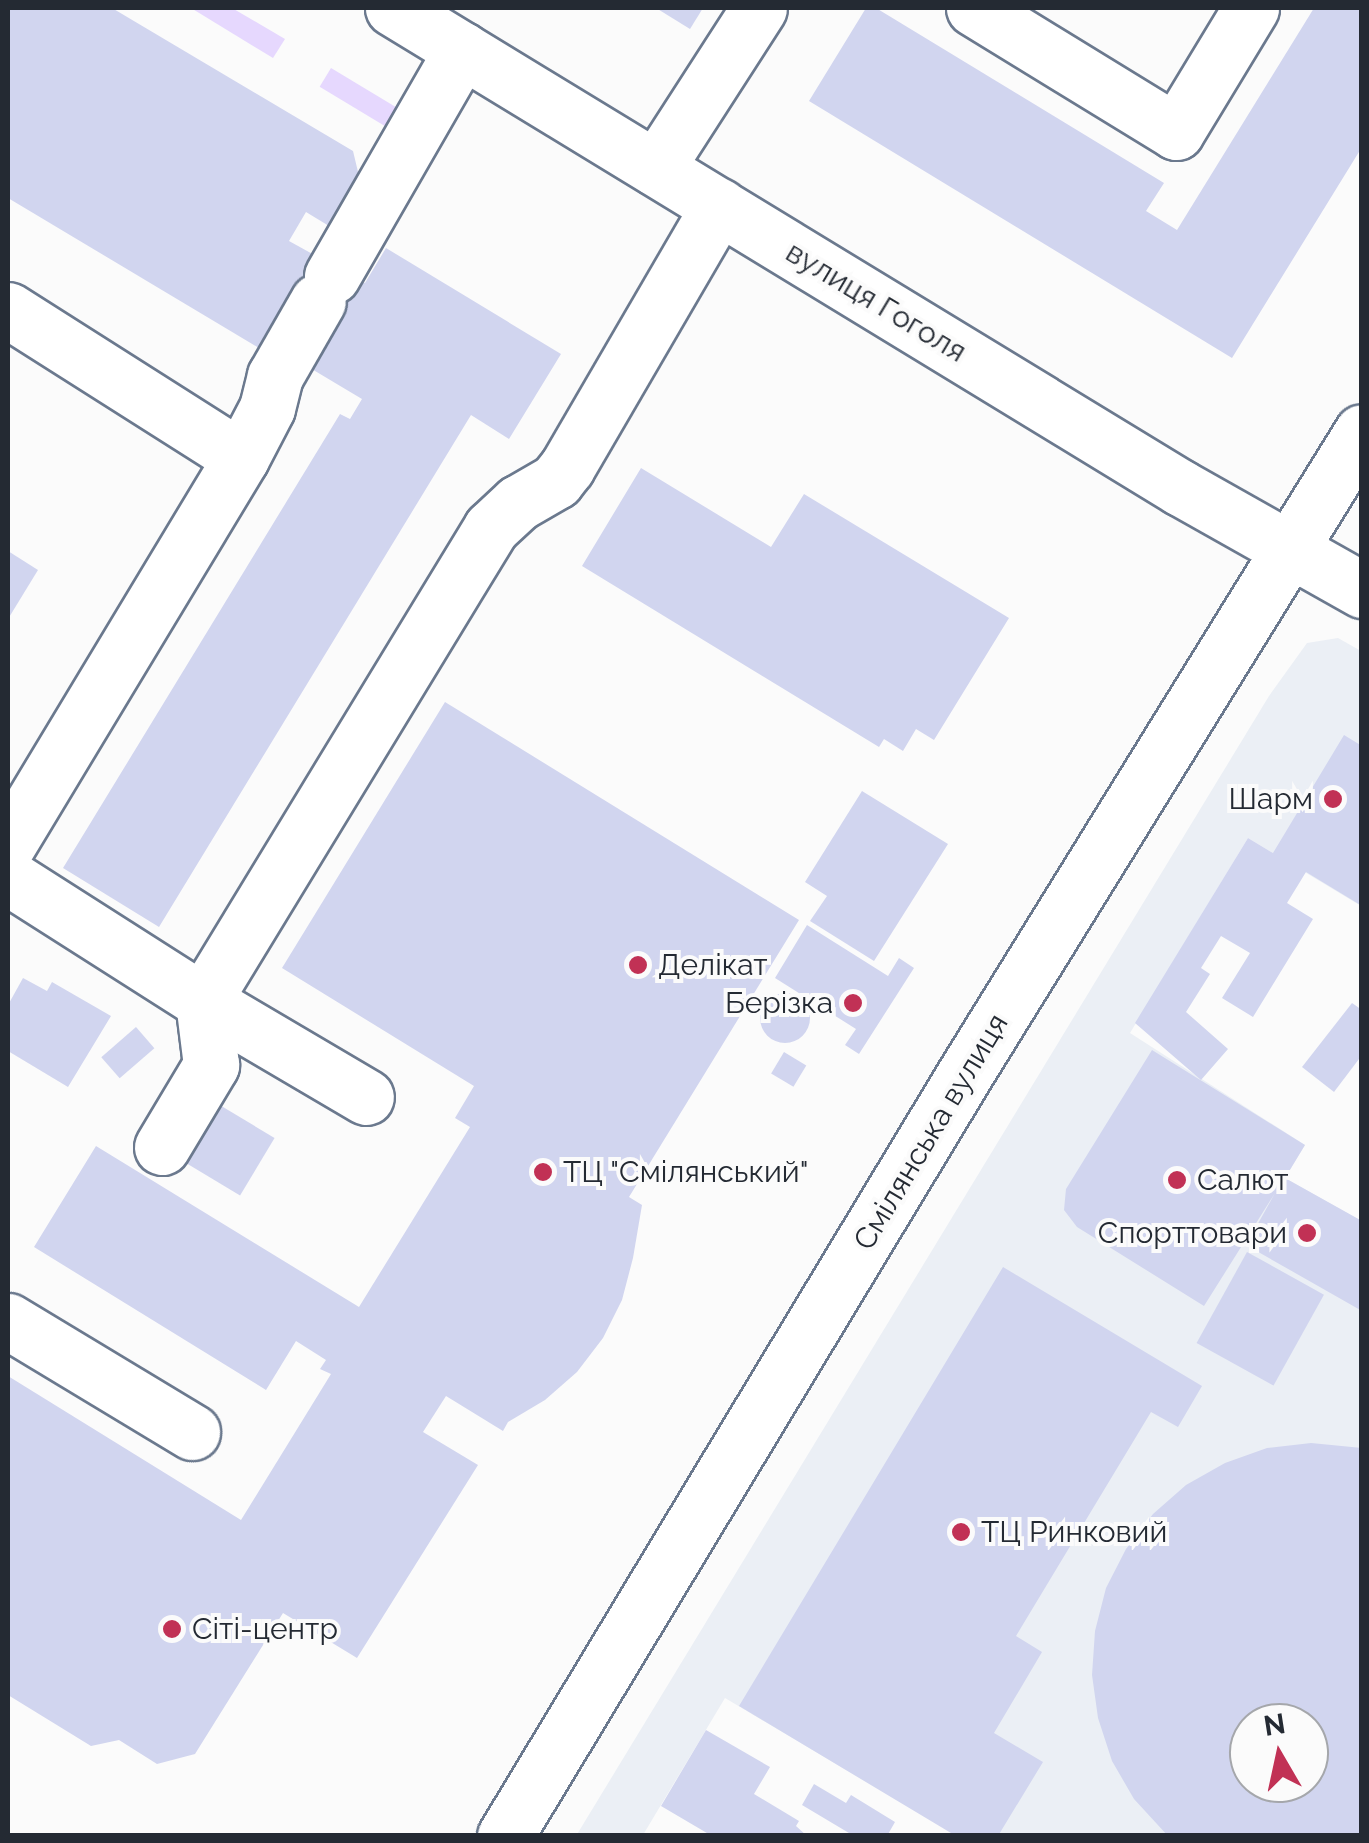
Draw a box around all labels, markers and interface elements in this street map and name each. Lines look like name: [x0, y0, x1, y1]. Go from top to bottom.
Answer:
street label: вулиця Гоголя: [779, 234, 973, 370]
place label: Шарм: [1229, 781, 1313, 817]
marker: Шарм: [1322, 788, 1344, 810]
place label: Делікат: [658, 947, 768, 983]
marker: Делікат: [627, 954, 649, 976]
place label: Берізка: [725, 985, 833, 1021]
marker: Берізка: [842, 992, 864, 1014]
street label: Смілянська вулиця: [846, 1007, 1016, 1257]
place label: ТЦ "Смілянський": [563, 1154, 809, 1190]
marker: ТЦ "Смілянський": [532, 1161, 554, 1183]
place label: Салют: [1197, 1162, 1289, 1198]
marker: Салют: [1166, 1169, 1188, 1191]
place label: Спорттовари: [1098, 1215, 1287, 1251]
marker: Спорттовари: [1296, 1222, 1318, 1244]
place label: ТЦ Ринковий: [981, 1514, 1167, 1550]
marker: ТЦ Ринковий: [950, 1521, 972, 1543]
place label: Сіті-центр: [192, 1611, 338, 1647]
marker: Сіті-центр: [161, 1618, 183, 1640]
north arrow: [1229, 1703, 1329, 1803]
text: N: [1261, 1707, 1288, 1743]

